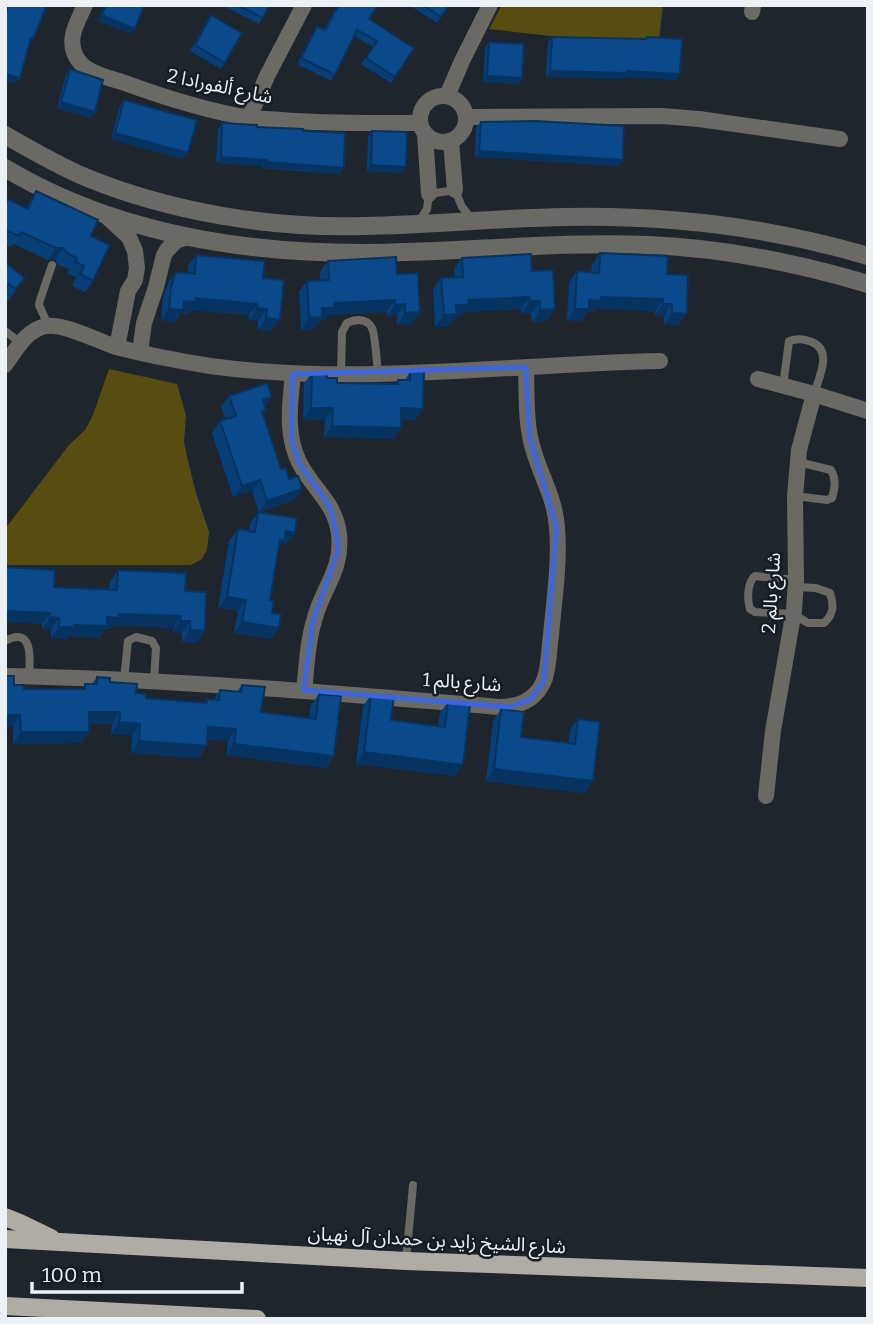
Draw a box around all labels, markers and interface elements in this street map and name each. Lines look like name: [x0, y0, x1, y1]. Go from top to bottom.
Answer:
street label: شارع ألفورادا 2: [165, 64, 275, 110]
street label: شارع بالم 2: [757, 552, 788, 635]
street label: شارع بالم 1: [422, 668, 502, 699]
street label: شارع الشيخ زايد بن حمدان آل نهيان: [307, 1222, 567, 1261]
scale bar: [32, 1250, 242, 1294]
text: 100 m: [42, 1262, 102, 1288]

